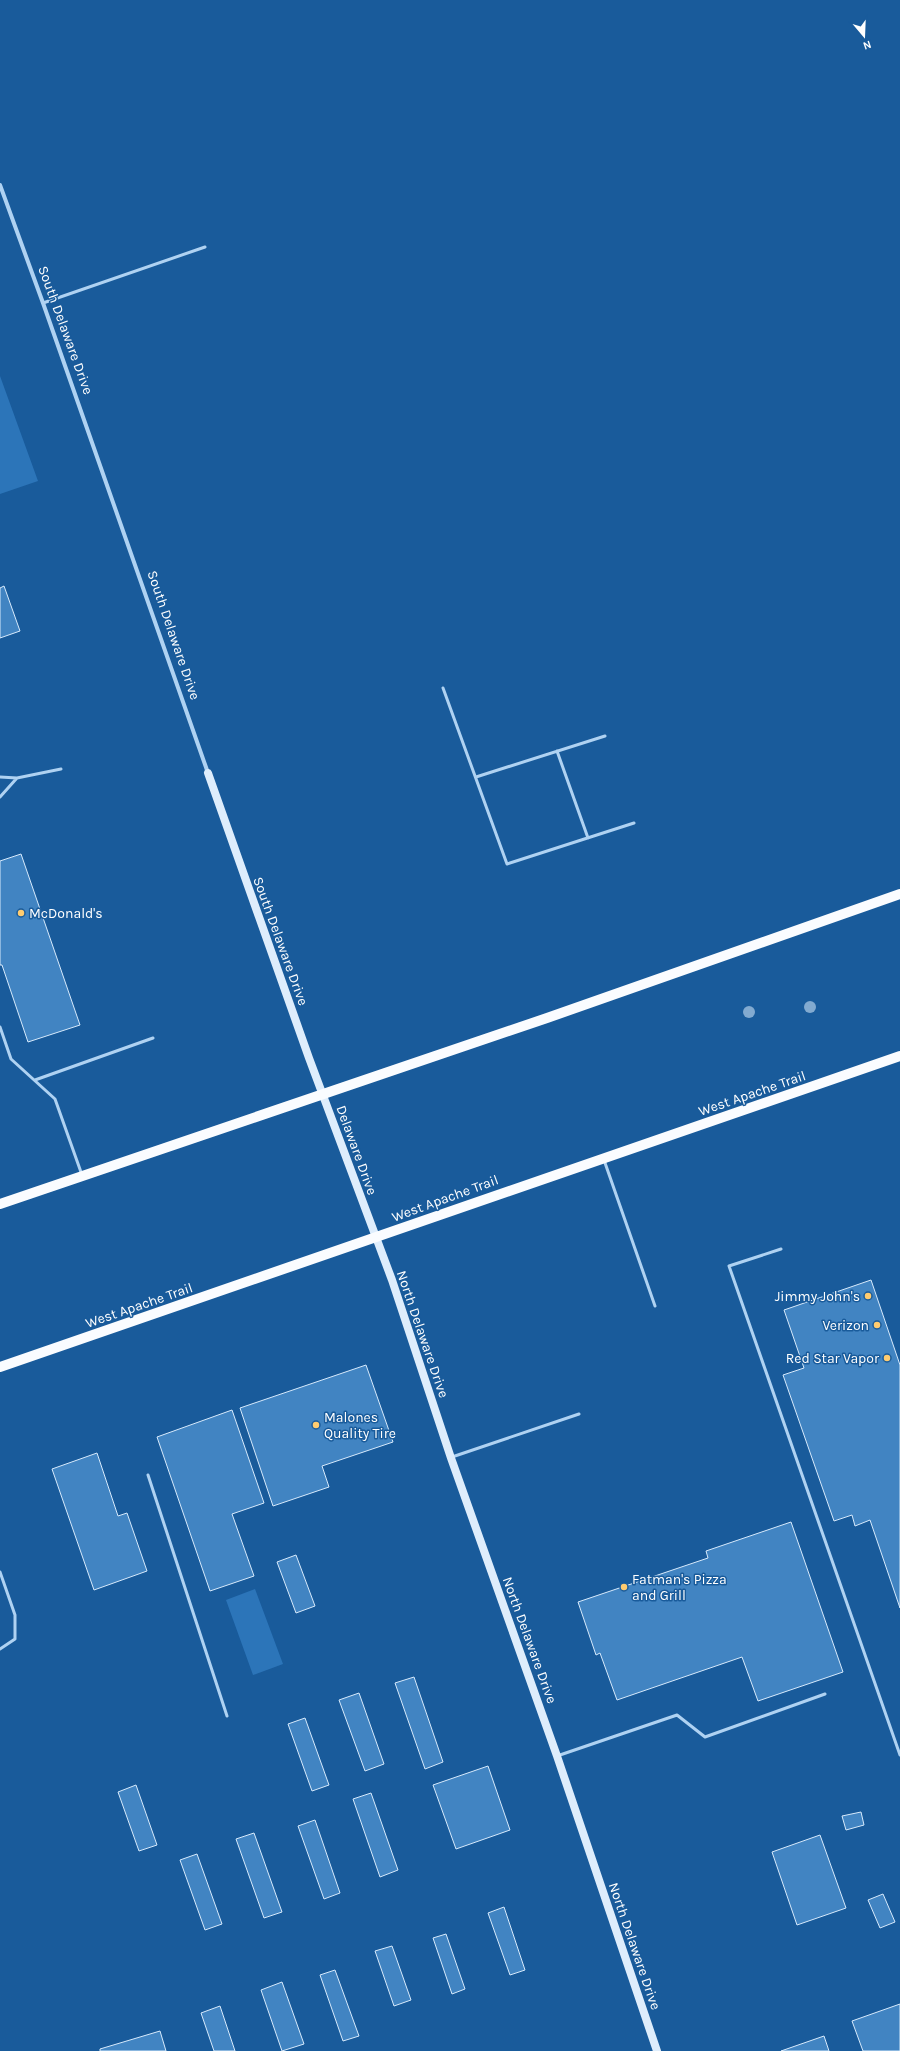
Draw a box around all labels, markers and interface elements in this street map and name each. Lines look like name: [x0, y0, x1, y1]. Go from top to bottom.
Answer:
north arrow: [844, 16, 884, 56]
text: N: [861, 38, 873, 52]
street label: South Delaware Drive: [34, 263, 97, 397]
street label: South Delaware Drive: [143, 568, 204, 702]
street label: South Delaware Drive: [249, 874, 312, 1008]
place label: McDonald's: [29, 905, 103, 922]
marker: McDonald's: [16, 908, 26, 918]
street label: West Apache Trail: [696, 1067, 808, 1120]
street label: Delaware Drive: [332, 1103, 381, 1197]
street label: West Apache Trail: [390, 1171, 501, 1226]
street label: North Delaware Drive: [393, 1268, 452, 1400]
street label: West Apache Trail: [83, 1279, 195, 1332]
place label: Jimmy John's: [775, 1288, 860, 1305]
marker: Jimmy John's: [863, 1291, 873, 1301]
place label: Verizon: [822, 1317, 869, 1334]
marker: Verizon: [872, 1320, 882, 1330]
place label: Red Star Vapor: [786, 1350, 880, 1367]
marker: Red Star Vapor: [882, 1353, 892, 1363]
place label: Malones Quality Tire: [324, 1409, 396, 1442]
marker: Malones Quality Tire: [311, 1420, 321, 1430]
place label: Fatman's Pizza and Grill: [632, 1571, 727, 1604]
street label: North Delaware Drive: [499, 1575, 560, 1706]
marker: Fatman's Pizza and Grill: [619, 1582, 629, 1592]
street label: North Delaware Drive: [605, 1880, 664, 2012]

